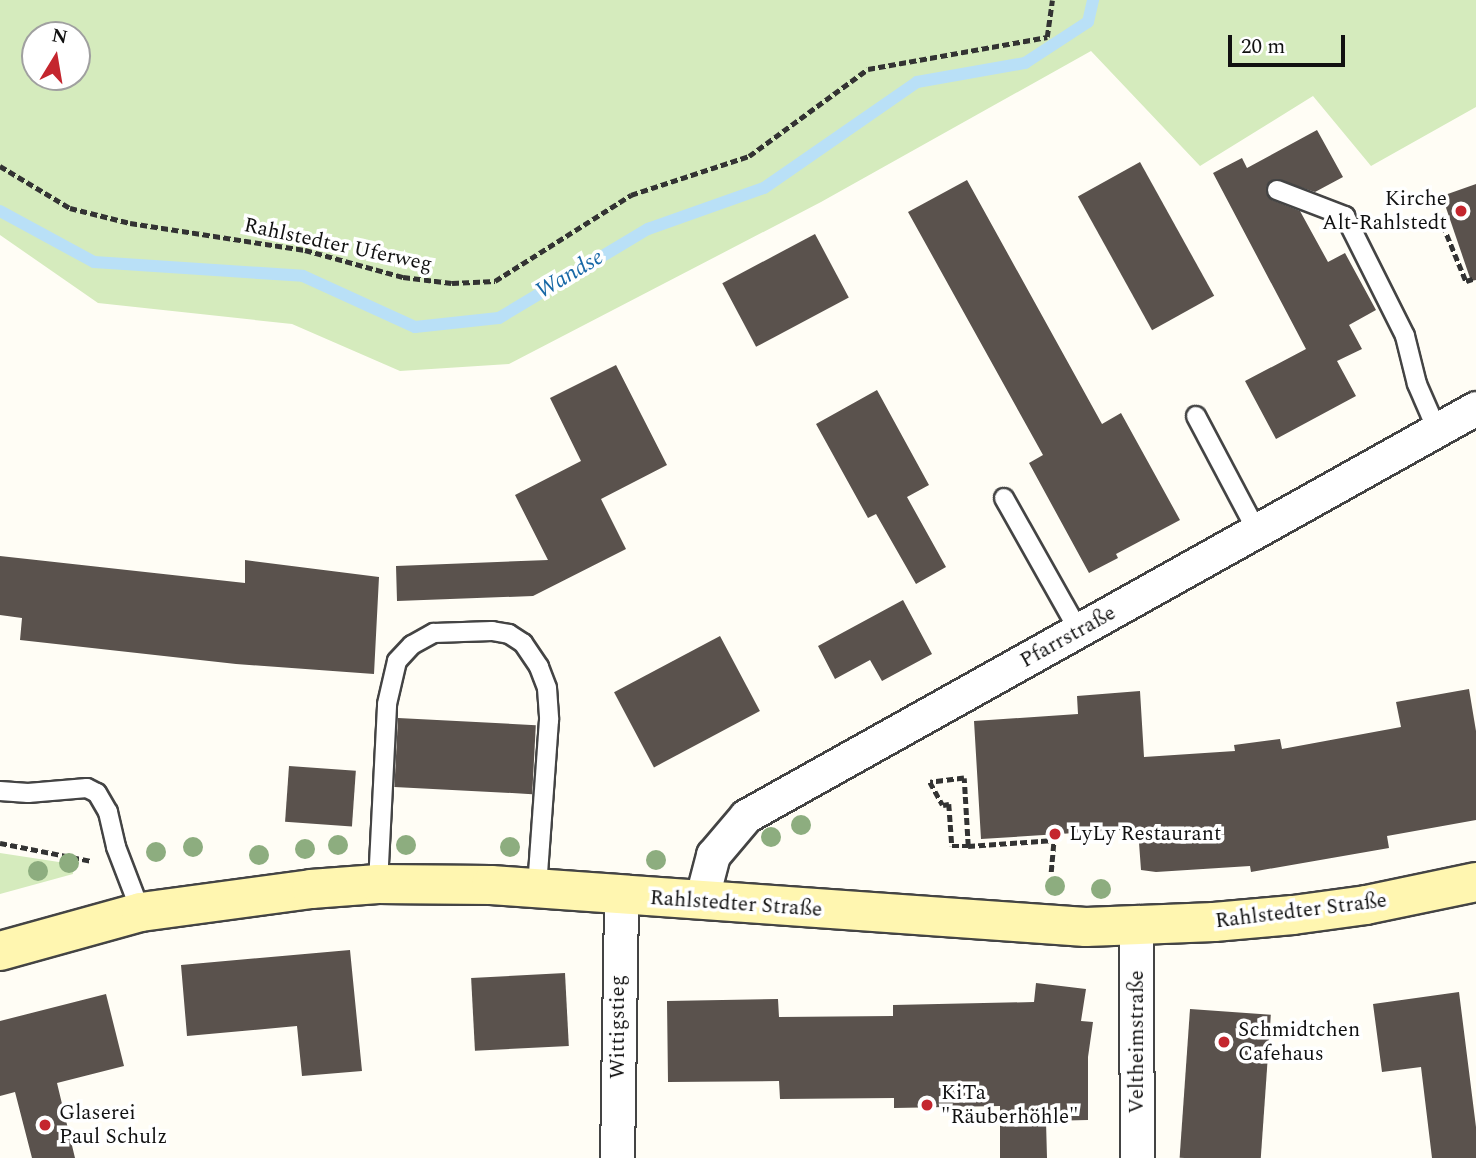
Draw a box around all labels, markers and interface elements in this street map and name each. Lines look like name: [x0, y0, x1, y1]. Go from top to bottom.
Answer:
north arrow: [21, 21, 91, 91]
text: N: [49, 21, 70, 53]
scale bar: [1231, 21, 1348, 65]
text: 20 m: [1241, 31, 1285, 63]
place label: Kirche Alt-Rahlstedt: [1322, 186, 1447, 236]
marker: Kirche Alt-Rahlstedt: [1453, 203, 1469, 219]
street label: Rahlstedter Uferweg: [242, 213, 434, 277]
water label: Wandse: [531, 244, 609, 306]
street label: Pfarrstraße: [1016, 600, 1120, 674]
place label: LyLy Restaurant: [1069, 821, 1221, 847]
marker: LyLy Restaurant: [1047, 826, 1063, 842]
street label: Rahlstedter Straße: [649, 885, 823, 923]
street label: Rahlstedter Straße: [1214, 888, 1388, 934]
street label: Veltheimstraße: [1124, 970, 1150, 1114]
street label: Wittigstieg: [605, 975, 631, 1079]
place label: Schmidtchen Cafehaus: [1238, 1017, 1360, 1067]
marker: Schmidtchen Cafehaus: [1216, 1034, 1232, 1050]
place label: KiTa "Räuberhöhle": [941, 1080, 1079, 1130]
marker: KiTa "Räuberhöhle": [919, 1097, 935, 1113]
place label: Glaserei Paul Schulz: [59, 1100, 167, 1150]
marker: Glaserei Paul Schulz: [37, 1117, 53, 1133]

